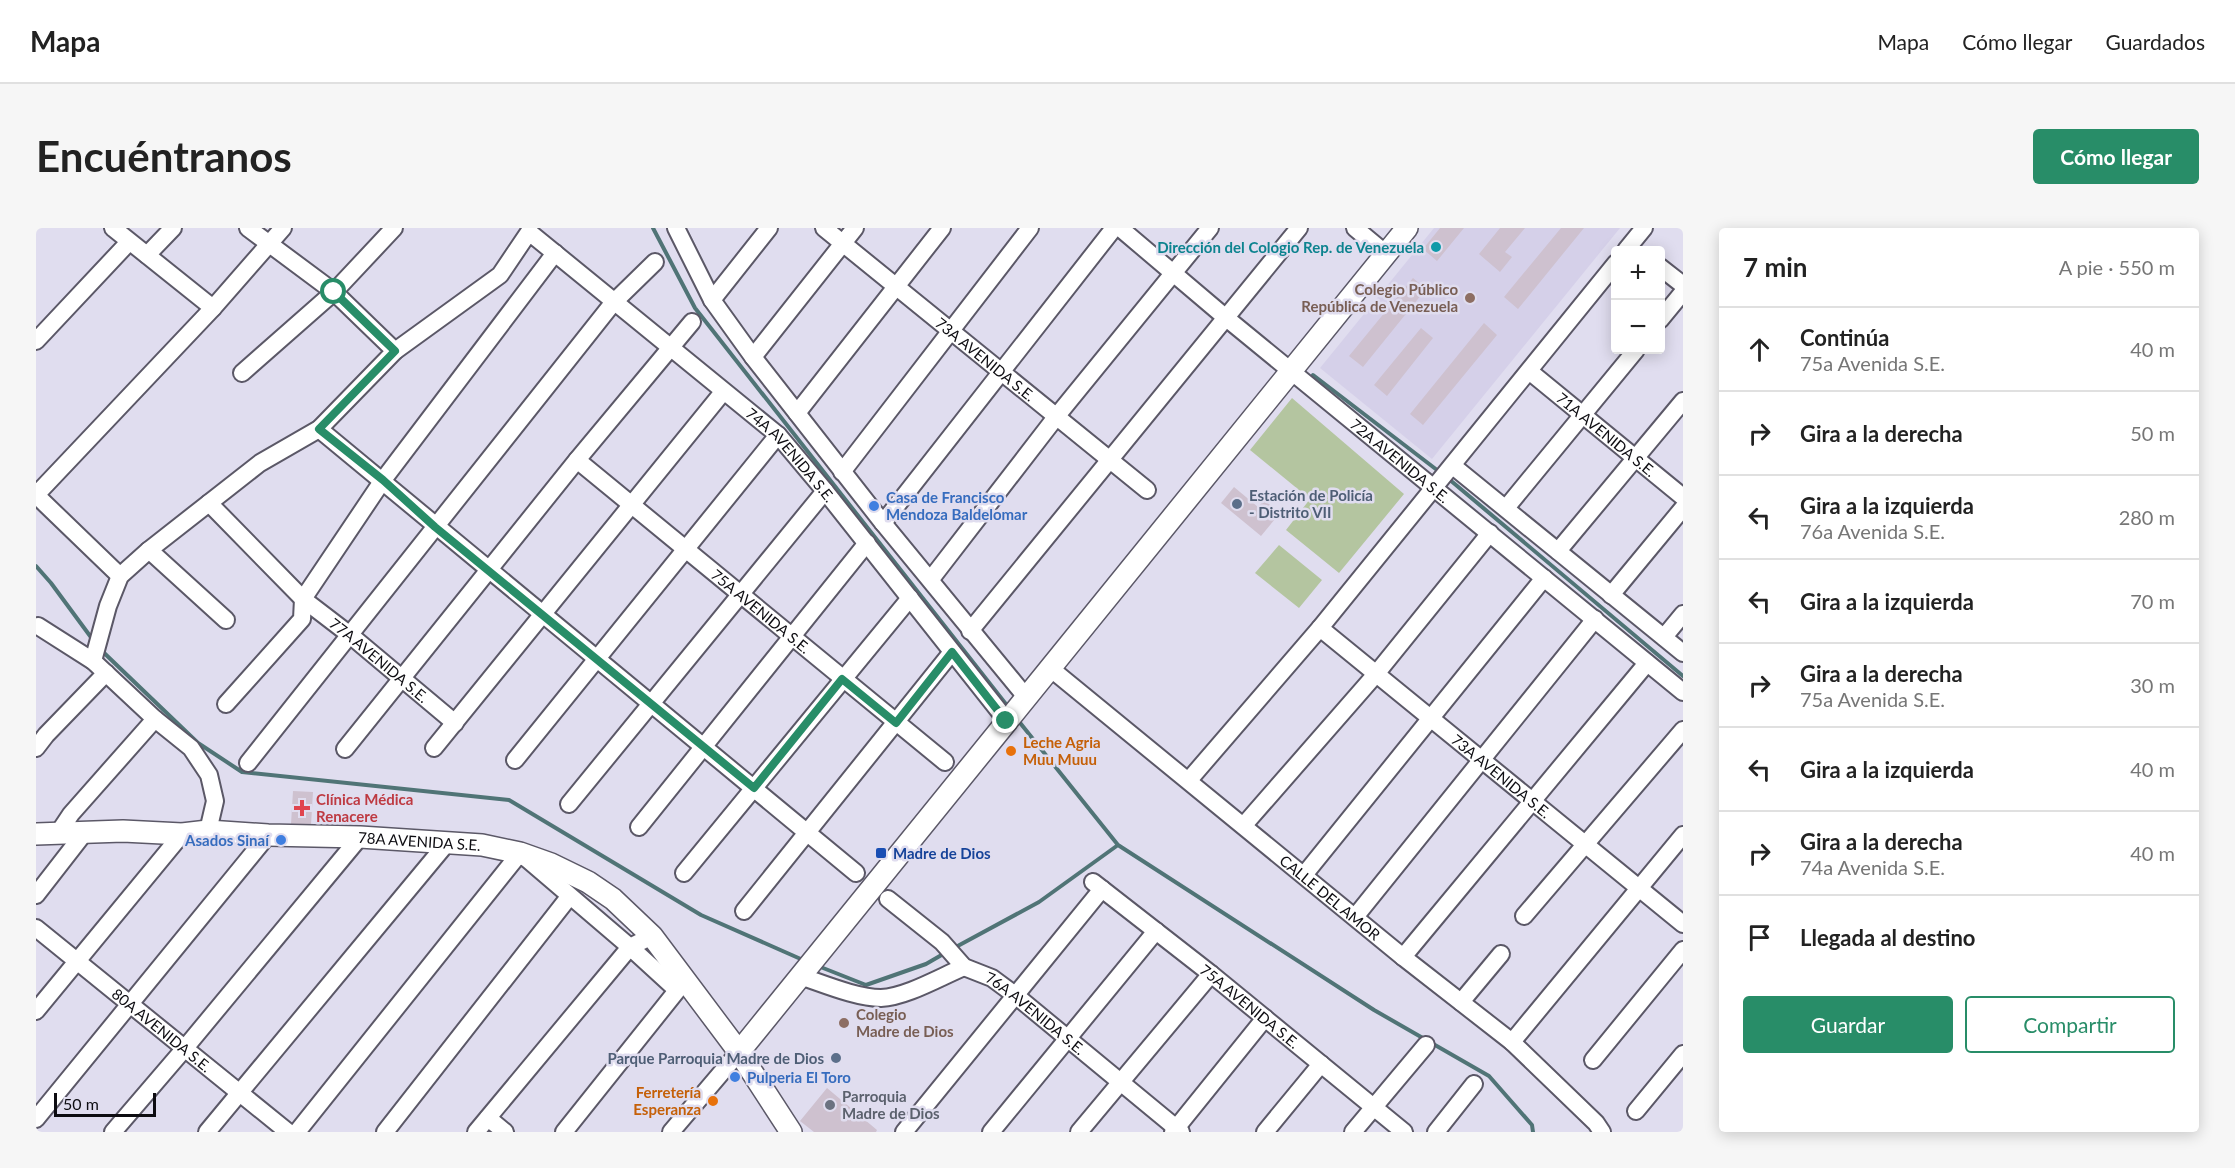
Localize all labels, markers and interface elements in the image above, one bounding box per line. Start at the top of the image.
text: Mapa [30,24,100,58]
text: Mapa [1877,29,1929,54]
text: Cómo llegar [1962,29,2073,54]
text: Guardados [2106,29,2205,54]
button: Cómo llegar [2033,129,2199,184]
text: Encuéntranos [36,131,292,181]
place label: Dirección del Cologio Rep. de Venezuela [1157,238,1424,256]
marker: Dirección del Cologio Rep. de Venezuela [1429,240,1443,254]
map controls [1611,246,1665,354]
button: + [1611,246,1665,300]
text: 7 min [1743,251,1807,283]
text: A pie · 550 m [2059,255,2175,279]
route start [320,278,346,304]
place label: Colegio Público República de Venezuela [1301,280,1458,315]
marker: Colegio Público República de Venezuela [1463,291,1477,305]
button: − [1611,300,1665,354]
street label: 73A AVENIDA S.E. [932,313,1039,405]
text: Continúa [1800,324,1889,351]
icon: ahead [1743,333,1776,366]
text: 40 m [2130,337,2175,361]
text: 75a Avenida S.E. [1800,351,1945,375]
street label: 71A AVENIDA S.E. [1553,388,1660,480]
street label: 74A AVENIDA S.E. [743,404,839,505]
street label: 72A AVENIDA S.E. [1347,415,1453,506]
icon: right [1743,417,1776,450]
text: Gira a la derecha [1800,420,1963,447]
text: 50 m [2130,421,2175,445]
place label: Estación de Policía - Distrito VII [1249,486,1373,521]
place label: Casa de Francisco Mendoza Baldelomar [886,488,1028,523]
text: Gira a la izquierda [1800,492,1974,519]
marker: Estación de Policía - Distrito VII [1230,497,1244,511]
marker: Casa de Francisco Mendoza Baldelomar [867,499,881,513]
icon: left [1743,501,1776,534]
text: 280 m [2119,505,2175,529]
text: 76a Avenida S.E. [1800,519,1945,543]
street label: 75A AVENIDA S.E. [708,565,814,657]
icon: left [1743,585,1776,618]
text: Gira a la izquierda [1800,588,1974,615]
text: 70 m [2130,589,2175,613]
street label: 77A AVENIDA S.E. [326,614,432,706]
text: Gira a la derecha [1800,660,1963,687]
icon: right [1743,669,1776,702]
text: 30 m [2130,673,2175,697]
text: 75a Avenida S.E. [1800,687,1945,711]
route end [992,707,1018,733]
street label: 73A AVENIDA S.E. [1448,730,1555,822]
place label: Leche Agria Muu Muuu [1023,733,1101,768]
marker: Leche Agria Muu Muuu [1004,744,1018,758]
icon: left [1743,753,1776,786]
text: Gira a la izquierda [1800,756,1974,783]
text: 40 m [2130,757,2175,781]
place label: Clínica Médica Renacere [316,790,413,825]
marker: Clínica Médica Renacere [293,799,311,817]
street label: 78A AVENIDA S.E. [358,828,481,854]
text: Gira a la derecha [1800,828,1963,855]
place label: Asados Sinaí [184,831,270,849]
marker: Asados Sinaí [274,833,288,847]
icon: right [1743,837,1776,870]
text: 40 m [2130,841,2175,865]
place label: Madre de Dios [893,844,991,862]
marker: Madre de Dios [874,846,888,860]
street label: CALLE DEL AMOR [1276,851,1384,944]
text: 74a Avenida S.E. [1800,855,1945,879]
icon: arrive [1743,921,1776,954]
text: Llegada al destino [1800,924,1976,951]
street label: 75A AVENIDA S.E. [1197,960,1303,1052]
street label: 76A AVENIDA S.E. [983,968,1089,1058]
street label: 80A AVENIDA S.E. [109,984,215,1076]
button: Guardar [1743,996,1953,1053]
button: Compartir [1965,996,2175,1053]
place label: Colegio Madre de Dios [856,1005,954,1040]
marker: Colegio Madre de Dios [837,1016,851,1030]
place label: Parque Parroquia Madre de Dios [607,1049,824,1067]
marker: Parque Parroquia Madre de Dios [829,1051,843,1065]
place label: Pulperia El Toro [747,1068,851,1086]
marker: Pulperia El Toro [728,1070,742,1084]
place label: Ferretería Esperanza [633,1083,701,1118]
place label: Parroquia Madre de Dios [842,1087,940,1122]
scale bar [54,1090,156,1118]
text: 50 m [63,1094,99,1113]
marker: Ferretería Esperanza [706,1094,720,1108]
marker: Parroquia Madre de Dios [823,1098,837,1112]

